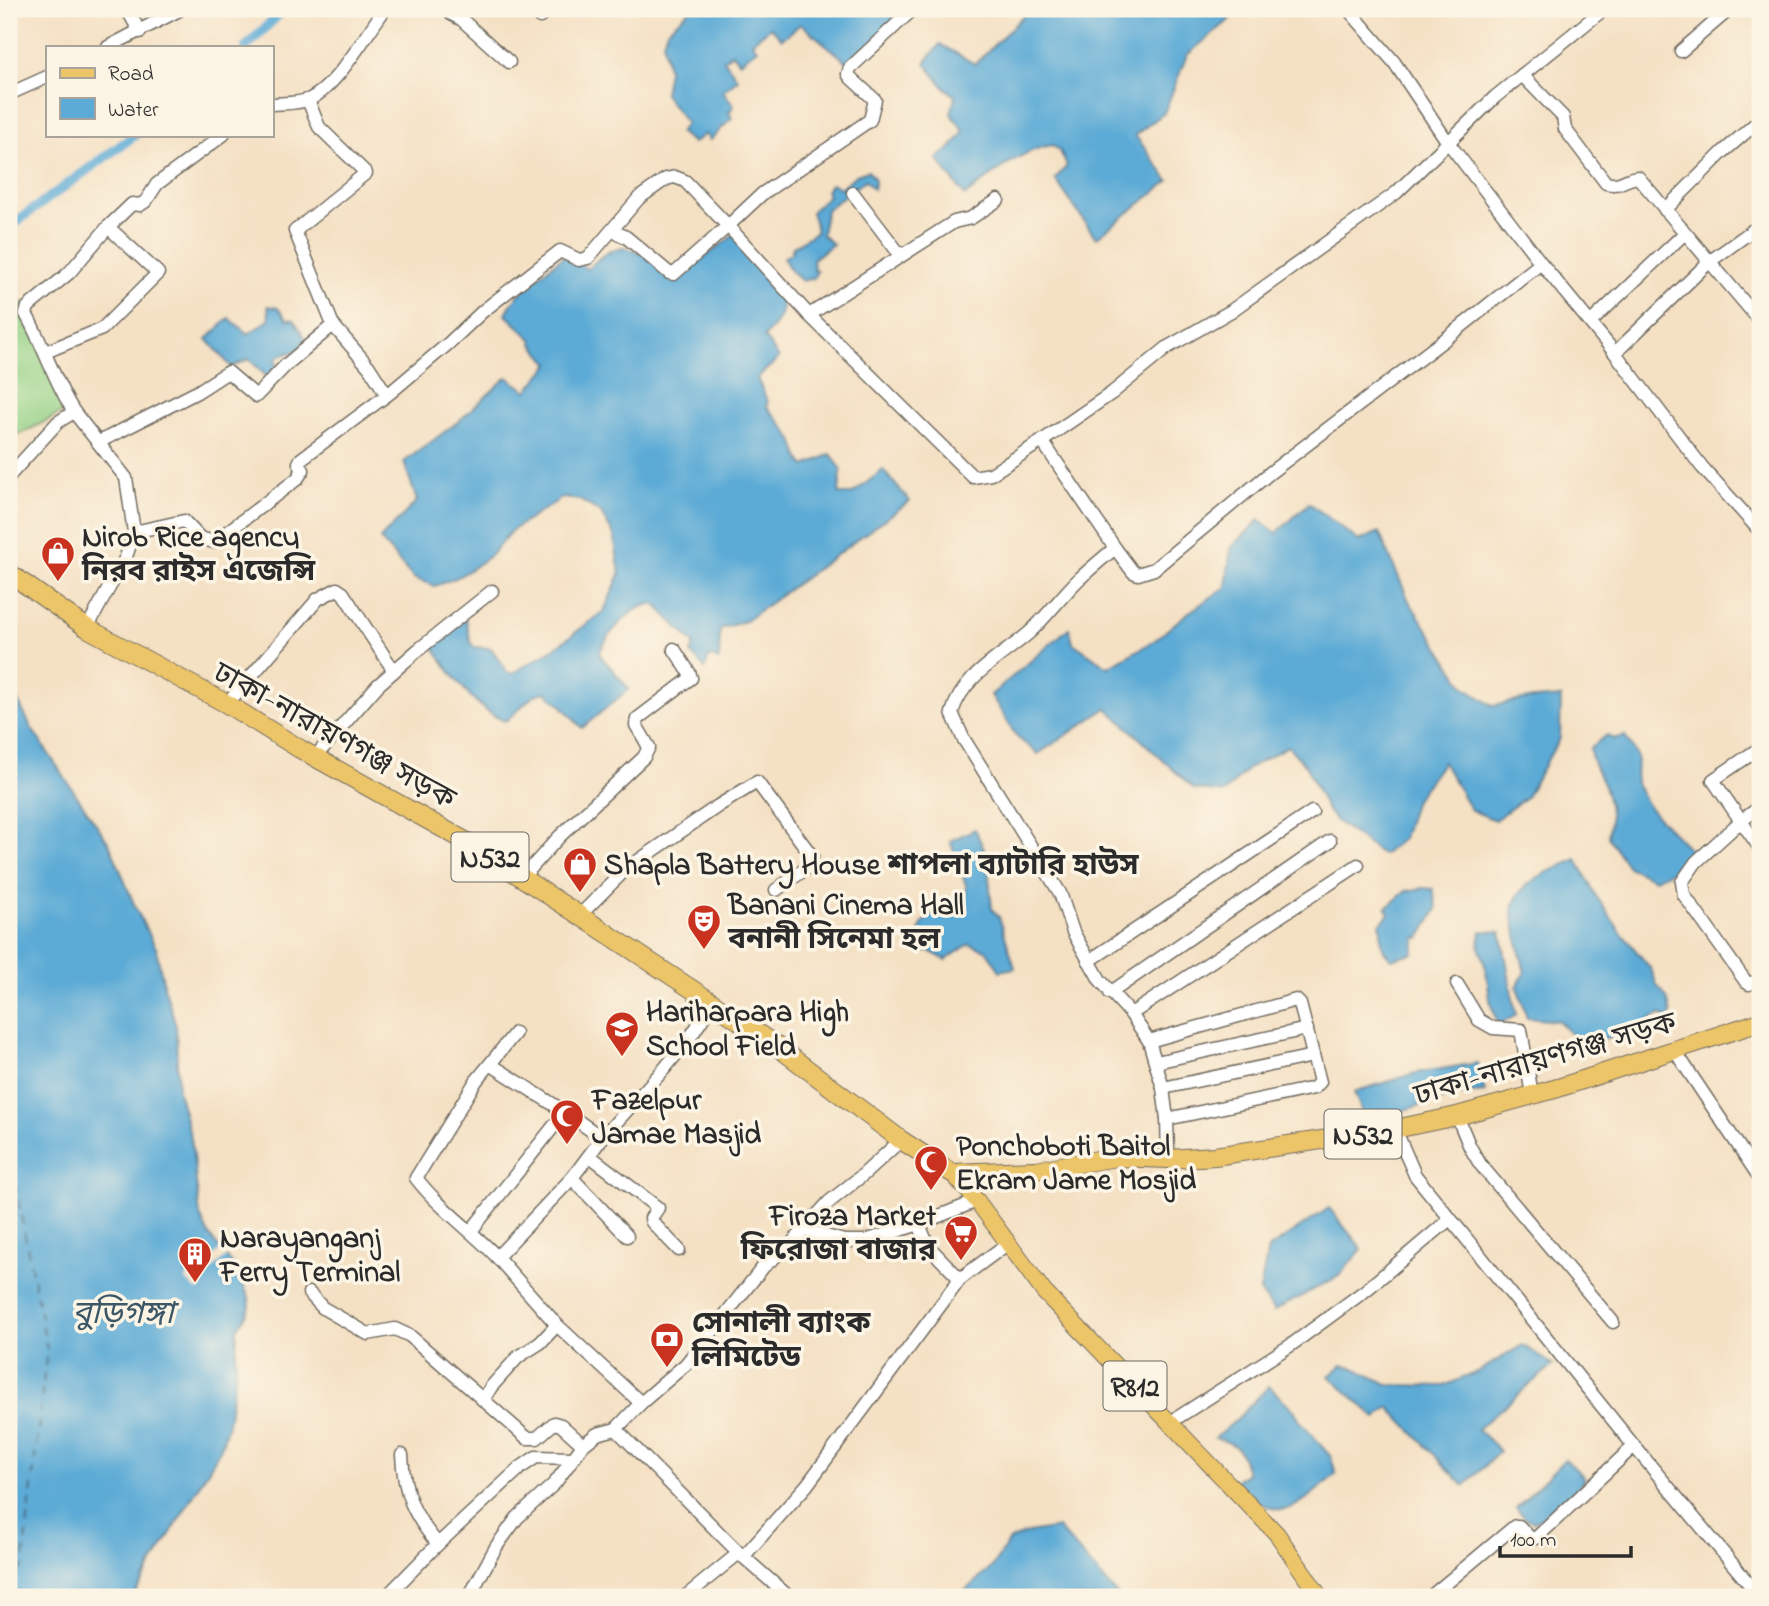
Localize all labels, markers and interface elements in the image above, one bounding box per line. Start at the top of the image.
legend [46,46,273,136]
text: Road [108,60,154,90]
text: Water [108,96,159,126]
place label: Nirob Rice agency নিরব রাইস এজেন্সি [81,517,315,595]
shop icon: Nirob Rice agency নিরব রাইস এজেন্সি [39,534,77,583]
street label: ঢাকা-নারায়ণগঞ্জ সড়ক [203,652,463,823]
road number: N532 [452,832,528,882]
shop icon: Shapla Battery House শাপলা ব্যাটারি হাউস [561,845,599,894]
place label: Shapla Battery House শাপলা ব্যাটারি হাউস [604,845,1139,889]
place label: Banani Cinema Hall বনানী সিনেমা হল [726,885,964,963]
theatre icon: Banani Cinema Hall বনানী সিনেমা হল [685,902,723,951]
place label: Hariharpara High School Field [646,992,849,1070]
street label: ঢাকা-নারায়ণগঞ্জ সড়ক [1408,1002,1683,1120]
school or university icon: Hariharpara High School Field [603,1009,641,1058]
place label: Fazelpur Jamae Masjid [590,1080,761,1158]
mosque icon: Fazelpur Jamae Masjid [548,1097,586,1146]
road number: N532 [1324,1110,1402,1158]
place label: Ponchoboti Baitol Ekram Jame Mosjid [956,1126,1196,1204]
mosque icon: Ponchoboti Baitol Ekram Jame Mosjid [912,1143,950,1192]
place label: Firoza Market ফিরোজা বাজার [740,1196,937,1274]
supermarket icon: Firoza Market ফিরোজা বাজার [942,1213,980,1262]
place label: Narayanganj Ferry Terminal [218,1218,400,1296]
building icon: Narayanganj Ferry Terminal [176,1235,214,1284]
water label: বুড়িগঙ্গা [72,1292,179,1339]
place label: সোনালী ব্যাংক লিমিটেড [691,1303,871,1381]
bank icon: সোনালী ব্যাংক লিমিটেড [648,1320,686,1369]
road number: R812 [1104,1362,1166,1410]
scale bar [1500,1515,1631,1559]
text: 100 m [1510,1526,1556,1556]

